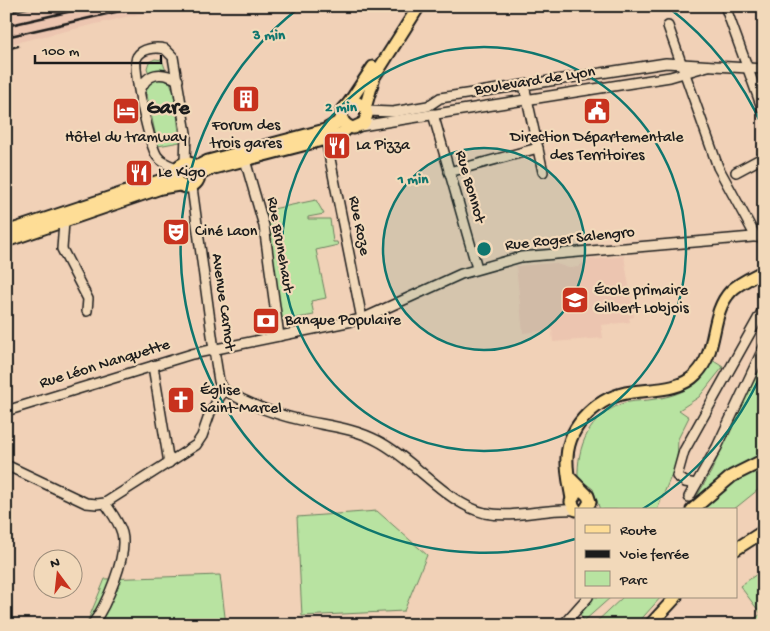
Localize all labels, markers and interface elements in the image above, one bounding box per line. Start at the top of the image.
text: 3 min [252,27,286,45]
scale bar [35,32,161,64]
text: 100 m [41,43,80,61]
street label: Boulevard de Lyon [472,63,597,101]
building icon: Forum des trois gares [231,84,261,114]
hotel icon: Hôtel du tramway [111,96,141,126]
public building icon: Direction Départementale des Territoires [582,96,612,126]
district label: Gare [146,97,191,122]
text: 2 min [325,99,358,117]
place label: Forum des trois gares [209,117,283,154]
place label: Hôtel du tramway [65,129,187,148]
place label: Direction Départementale des Territoires [509,129,684,166]
restaurant icon: La Pizza [322,131,352,161]
place label: La Pizza [356,137,411,156]
street label: Rue Bonnot [450,149,489,227]
restaurant icon: Le Kigo [124,158,154,188]
place label: Le Kigo [158,164,206,183]
text: 1 min [397,171,429,189]
street label: Rue Roze [343,195,373,258]
street label: Rue Brunehaut [261,196,297,296]
theatre icon: Ciné Laon [161,217,191,247]
place label: Ciné Laon [195,223,258,242]
street label: Rue Roger Salengro [504,224,636,256]
centre of rings [475,240,493,258]
street label: Avenue Carnot [206,252,238,353]
place label: École primaire Gilbert Lobjois [594,282,690,319]
school or university icon: École primaire Gilbert Lobjois [560,285,590,315]
bank icon: Banque Populaire [251,306,281,336]
place label: Banque Populaire [284,312,402,331]
street label: Rue Léon Nanquette [38,336,173,394]
place label: Église Saint-Marcel [200,382,282,419]
church icon: Église Saint-Marcel [166,385,196,415]
legend [575,508,738,598]
text: Route [620,522,657,540]
text: Voie ferrée [619,546,689,564]
north arrow [32,548,82,598]
text: N [49,554,62,573]
text: Parc [619,572,648,590]

